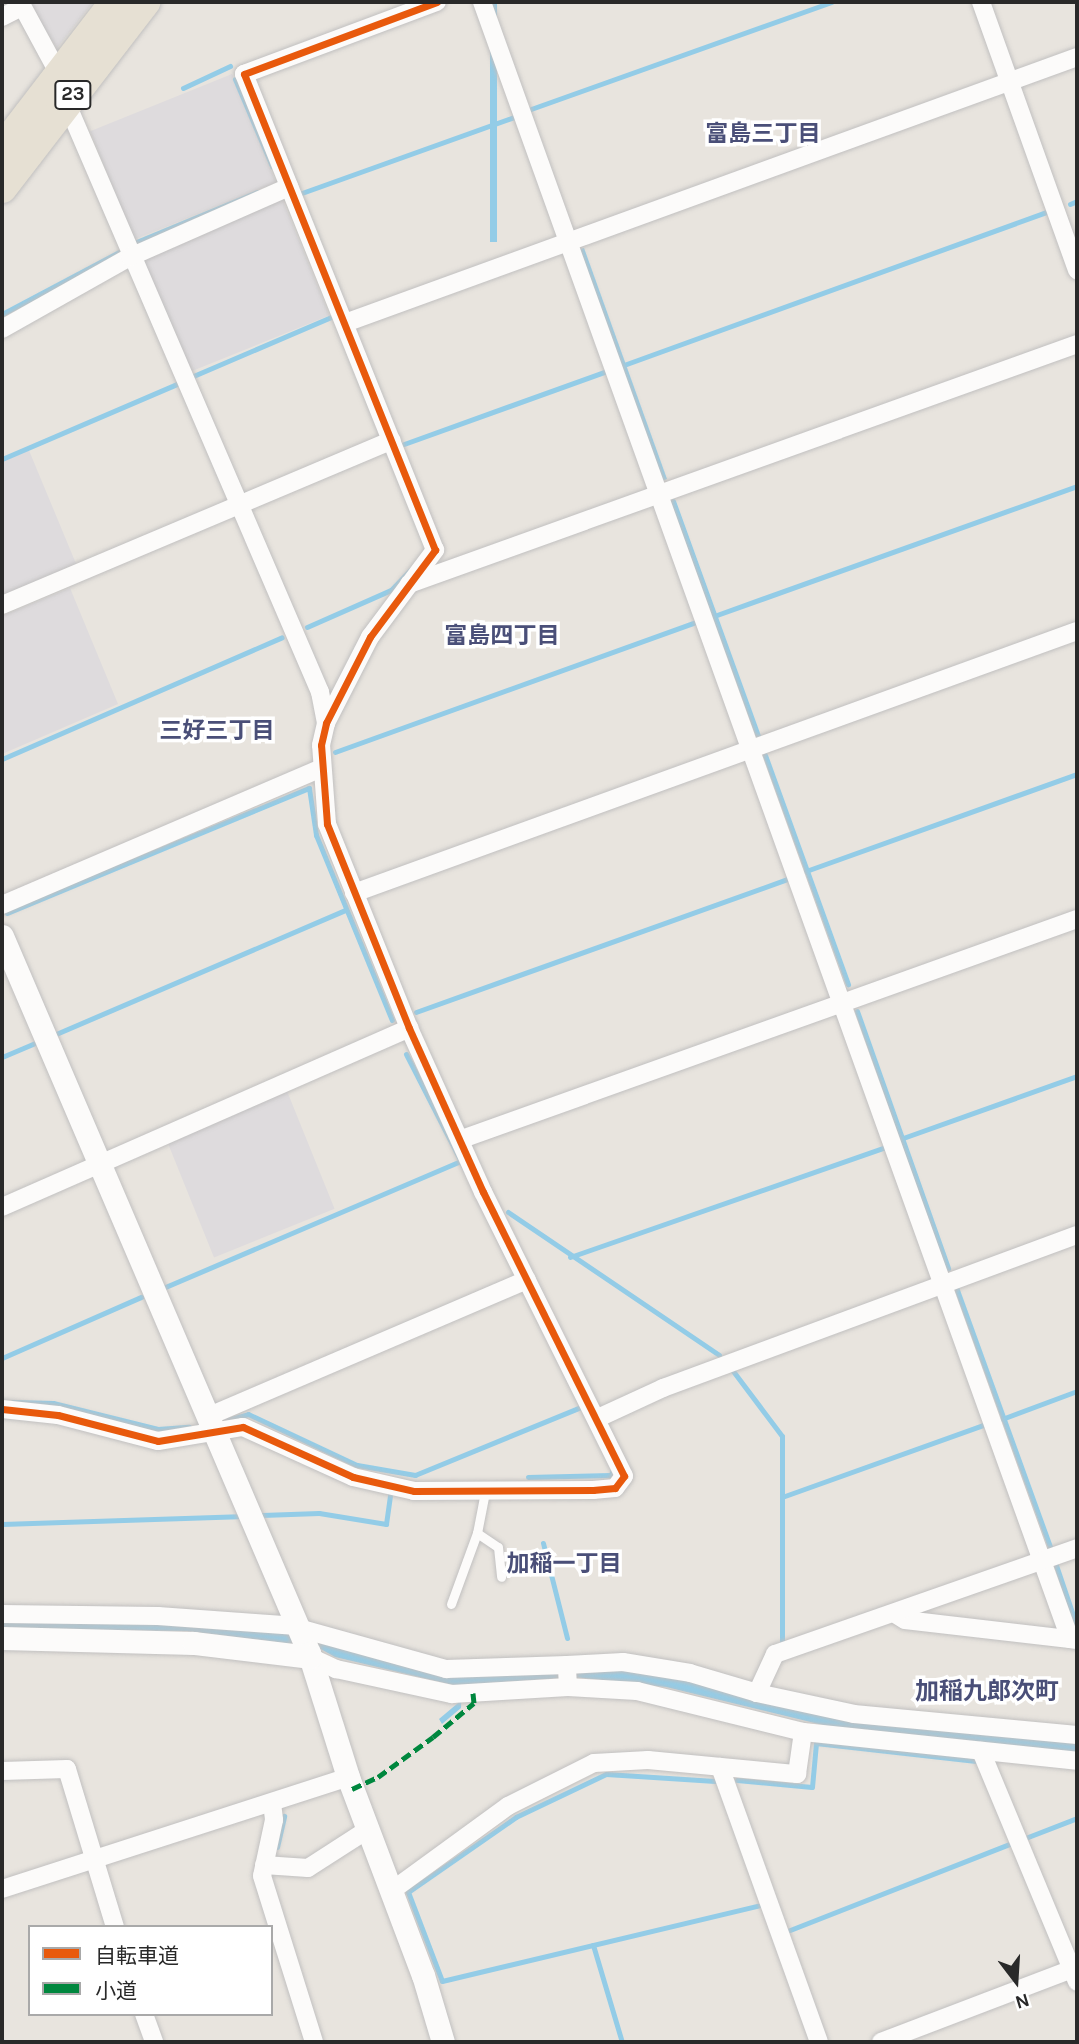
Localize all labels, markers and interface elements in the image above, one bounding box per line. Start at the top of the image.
road number: 23 [54,80,92,110]
district label: 富島三丁目 [706,120,820,148]
district label: 富島四丁目 [445,622,559,650]
district label: 三好三丁目 [160,717,274,745]
district label: 加稲一丁目 [507,1550,621,1578]
district label: 加稲九郎次町 [915,1678,1059,1706]
legend [28,1925,273,2016]
text: 自転車道 [95,1944,179,1968]
north arrow [981,1946,1051,2016]
text: 小道 [95,1979,137,2003]
text: N [1012,1989,1032,2014]

